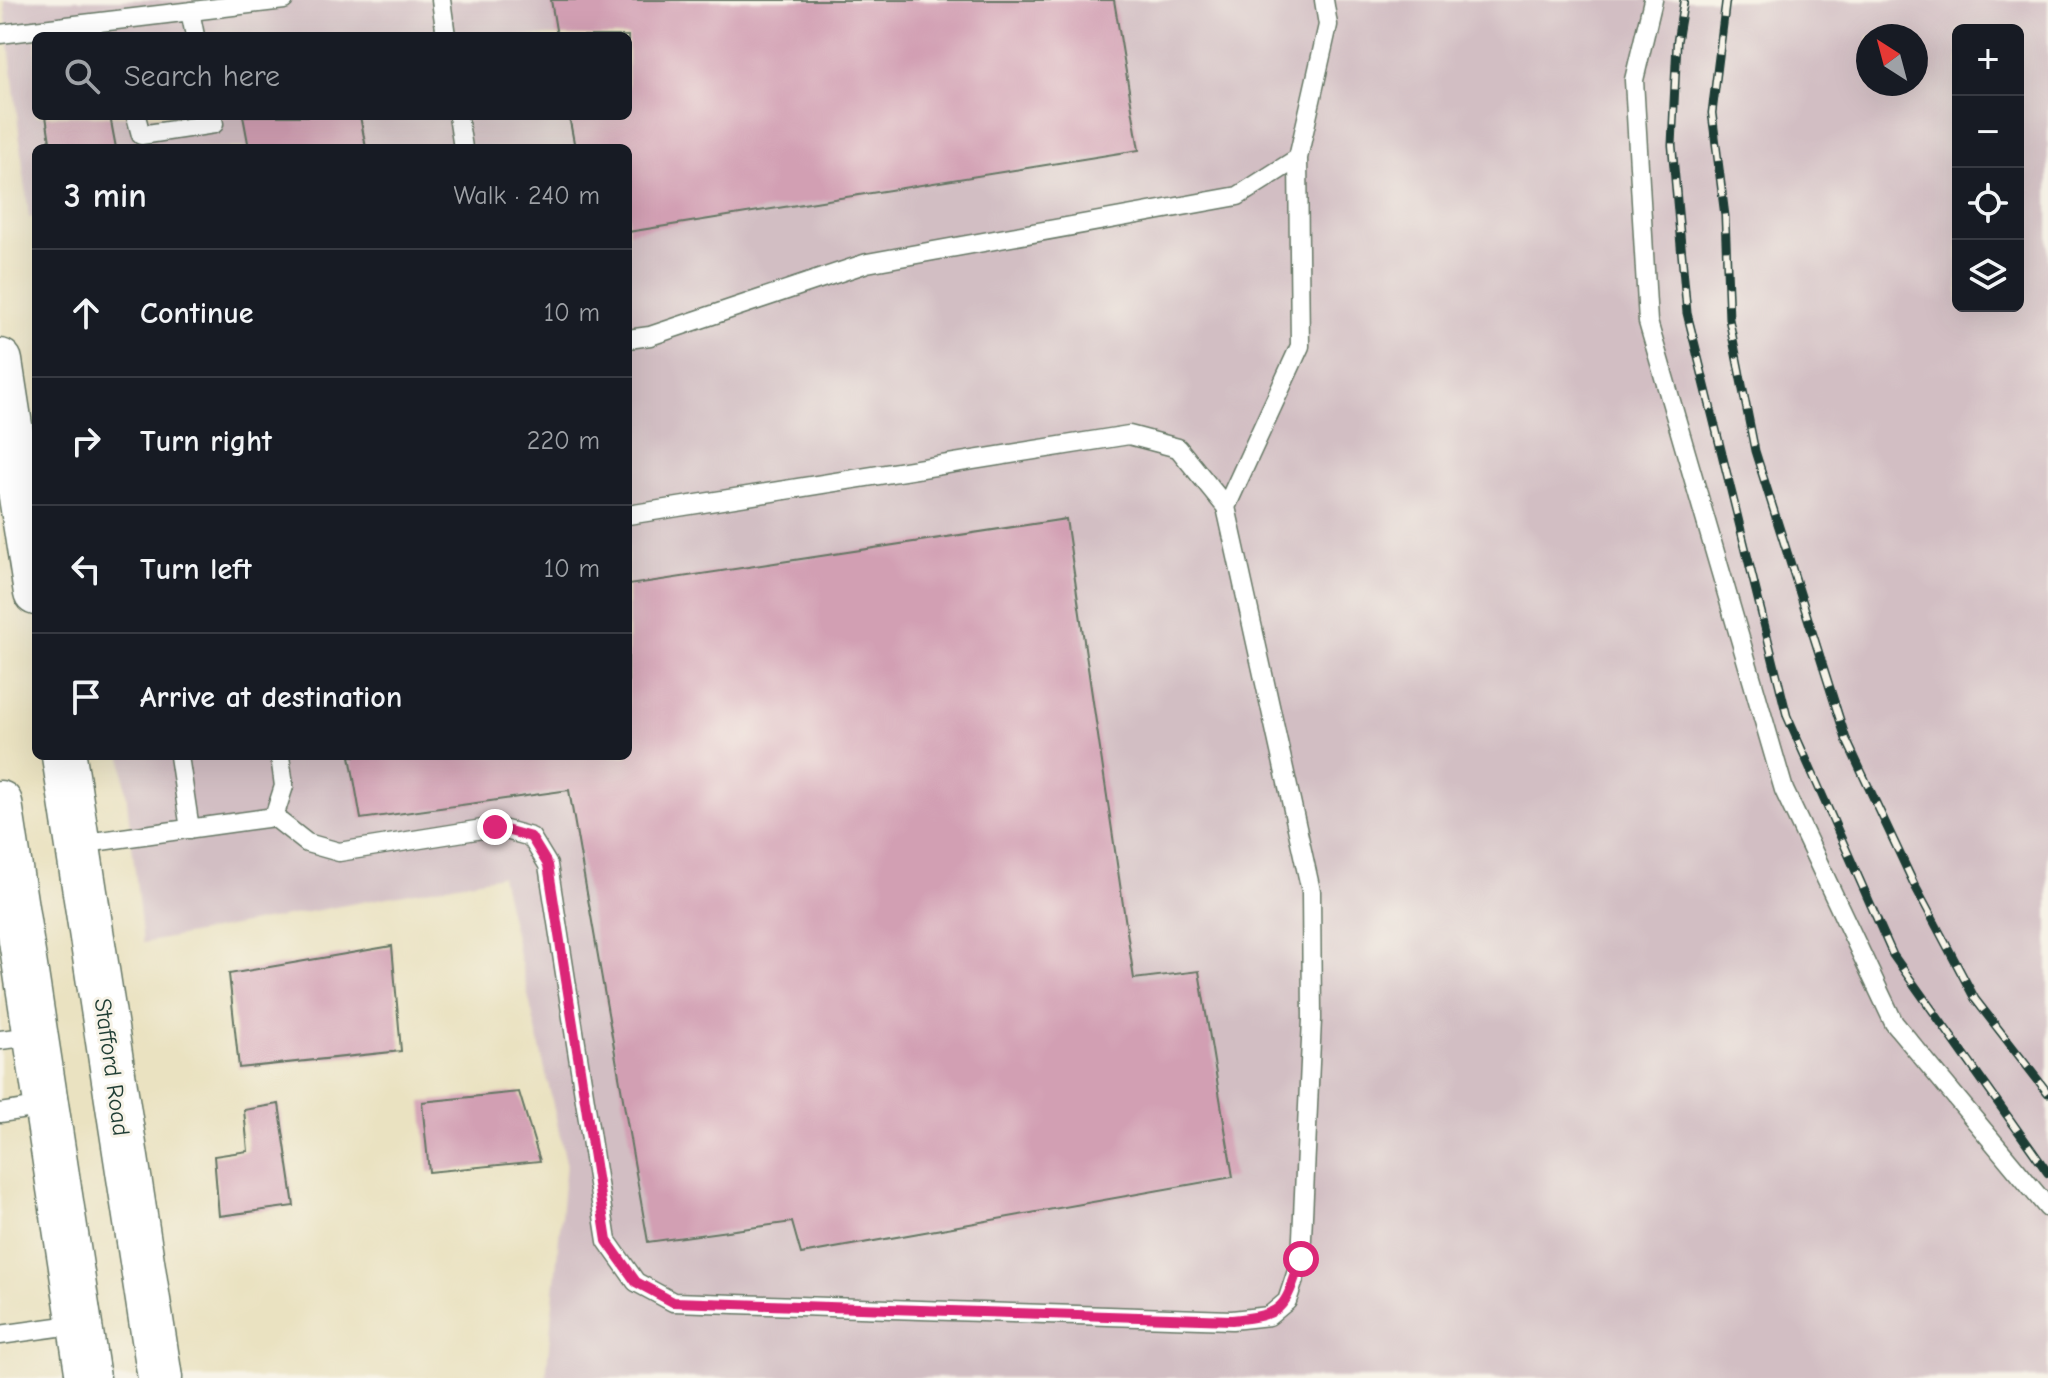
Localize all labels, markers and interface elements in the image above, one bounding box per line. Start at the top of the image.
north arrow [1856,24,1928,96]
map controls [1952,24,2024,312]
button: + [1952,24,2024,96]
search box [32,32,632,120]
icon: search [60,54,104,98]
text: Search here [124,59,280,94]
button: − [1952,96,2024,168]
button: locate [1952,168,2024,240]
text: 3 min [64,176,147,216]
text: Walk · 240 m [454,181,600,211]
button: layers [1952,240,2024,312]
icon: ahead [64,291,108,335]
text: Continue [140,296,254,331]
text: 10 m [544,298,600,328]
icon: right [64,419,108,463]
text: Turn right [140,424,272,459]
text: 220 m [527,426,600,456]
icon: left [64,547,108,591]
text: Turn left [140,552,252,587]
text: 10 m [544,554,600,584]
icon: arrive [64,675,108,719]
text: Arrive at destination [140,680,402,715]
route end [477,809,513,845]
street label: Stafford Road [88,996,136,1138]
route start [1283,1241,1319,1277]

